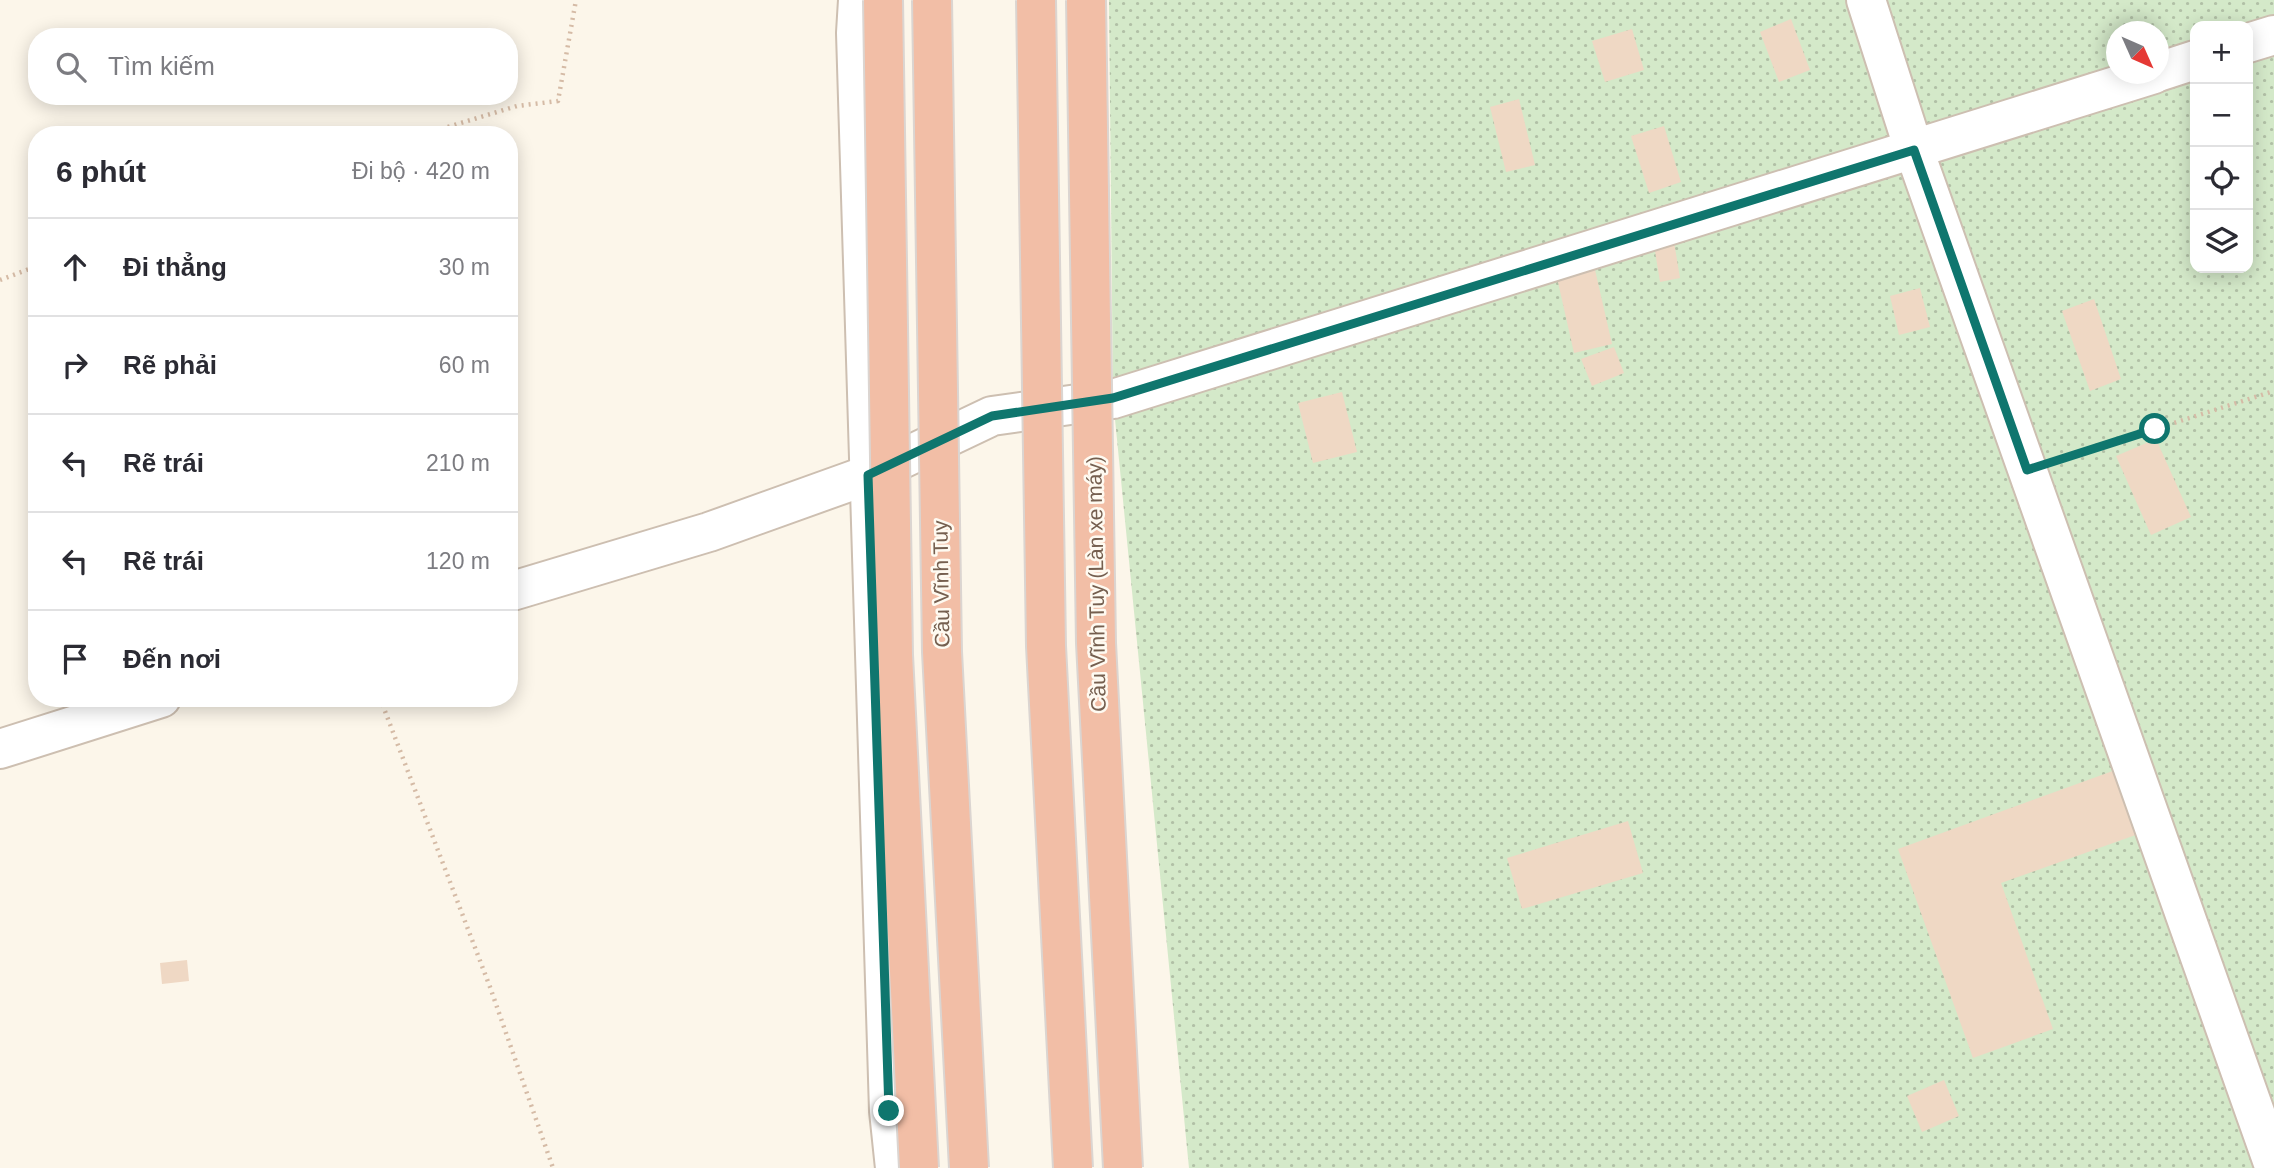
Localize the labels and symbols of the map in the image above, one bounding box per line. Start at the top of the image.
north arrow [2106,21,2169,84]
route start [2139,413,2170,444]
street label: Cầu Vĩnh Tuy (Làn xe máy) [1082,456,1110,712]
street label: Cầu Vĩnh Tuy [928,520,954,648]
route end [873,1095,904,1126]

